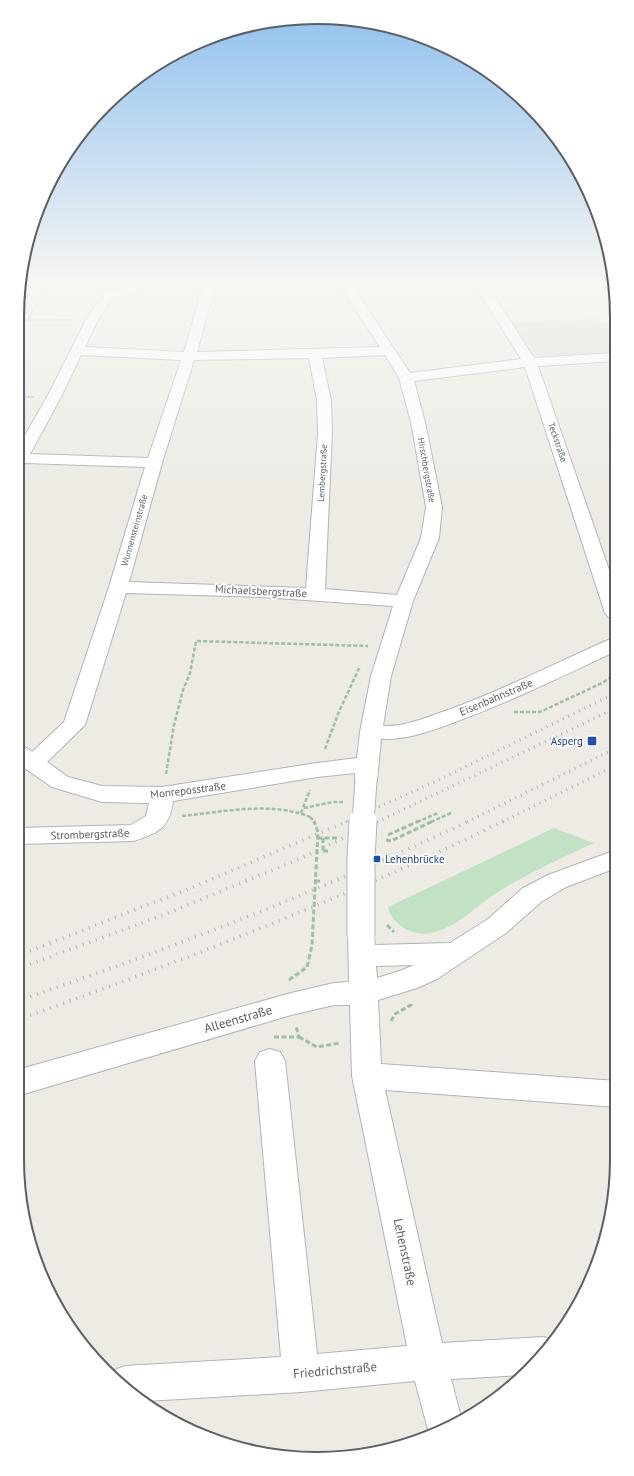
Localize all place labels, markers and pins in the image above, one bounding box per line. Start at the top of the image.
place label: Asperg [551,734,583,748]
marker: Asperg [586,735,598,747]
place label: Lehenbrücke [385,852,445,866]
marker: Lehenbrücke [372,854,382,864]

